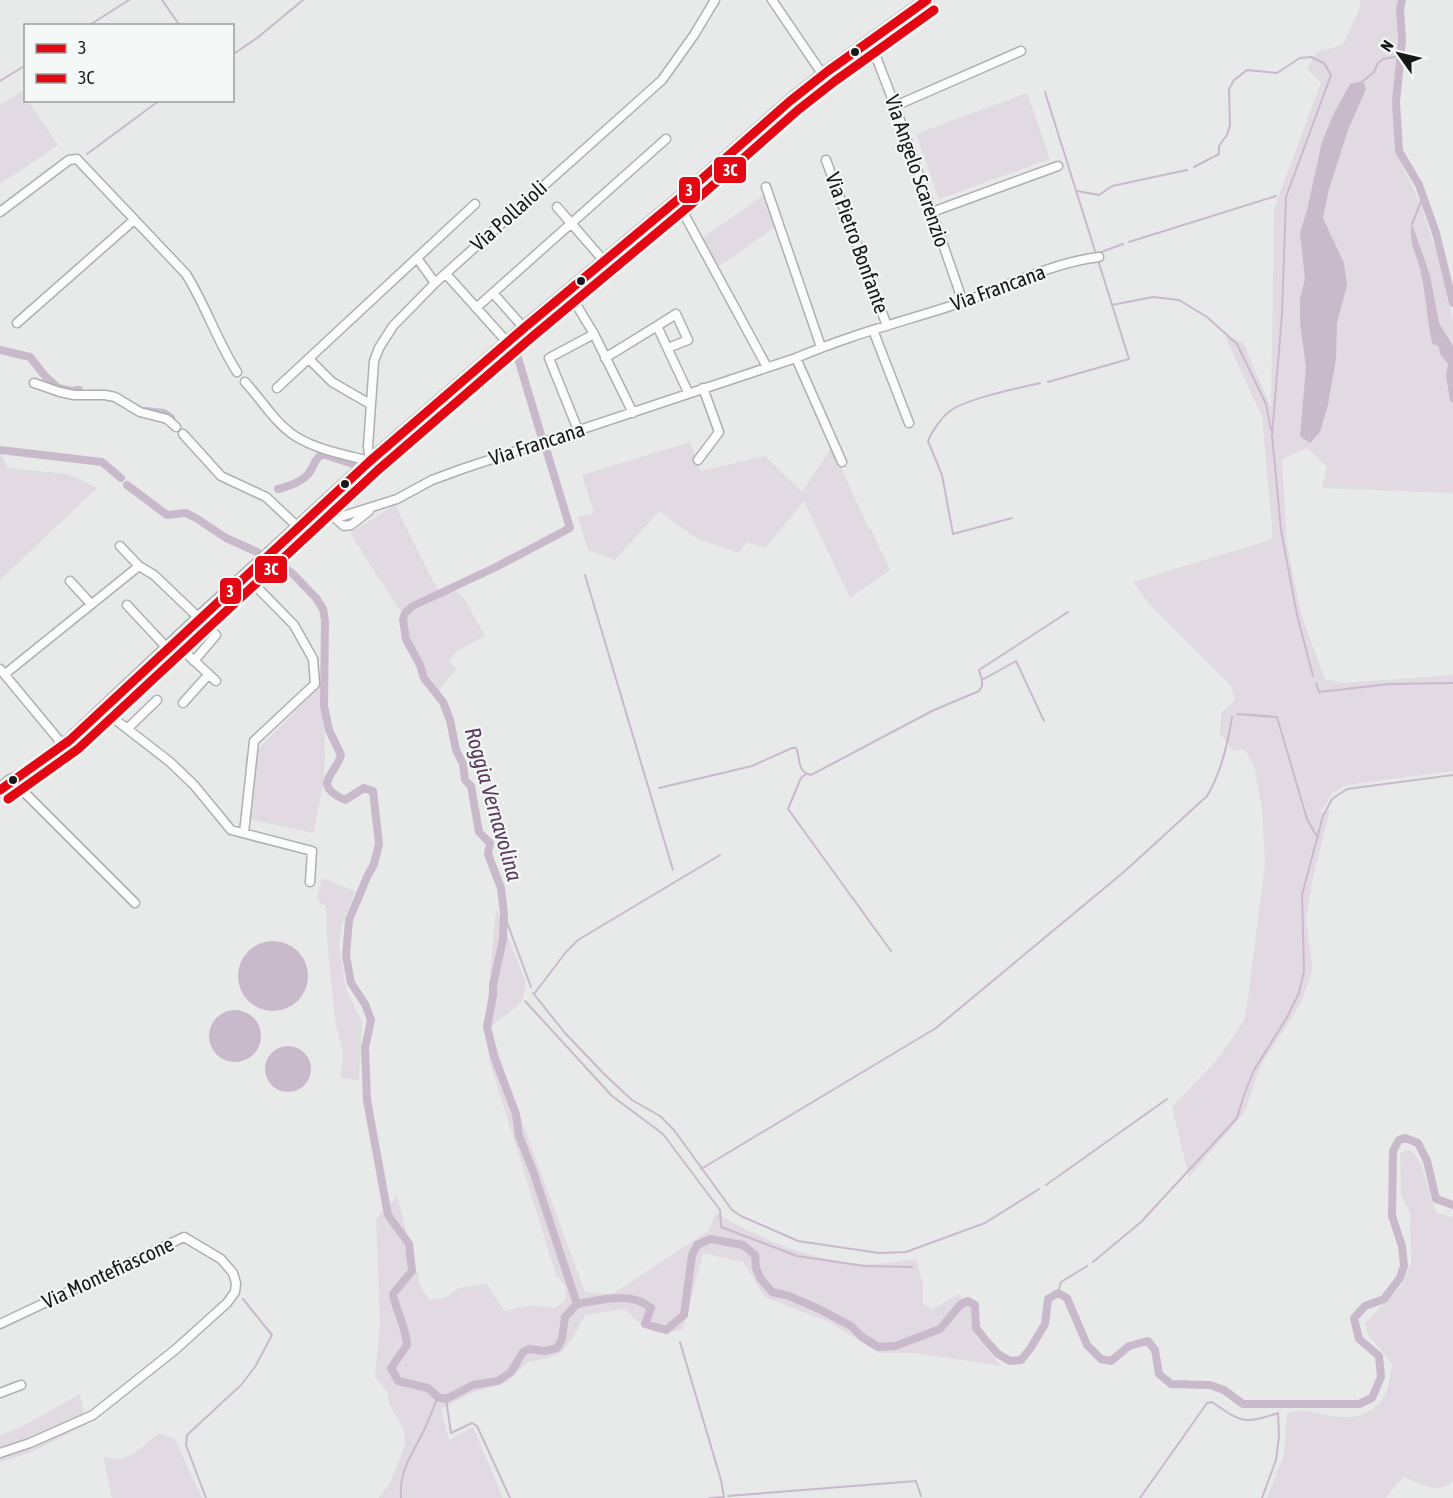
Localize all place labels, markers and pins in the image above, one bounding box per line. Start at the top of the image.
unlabelled marker [849,46,861,58]
unlabelled marker [575,275,587,287]
unlabelled marker [339,478,351,490]
unlabelled marker [7,774,19,786]

